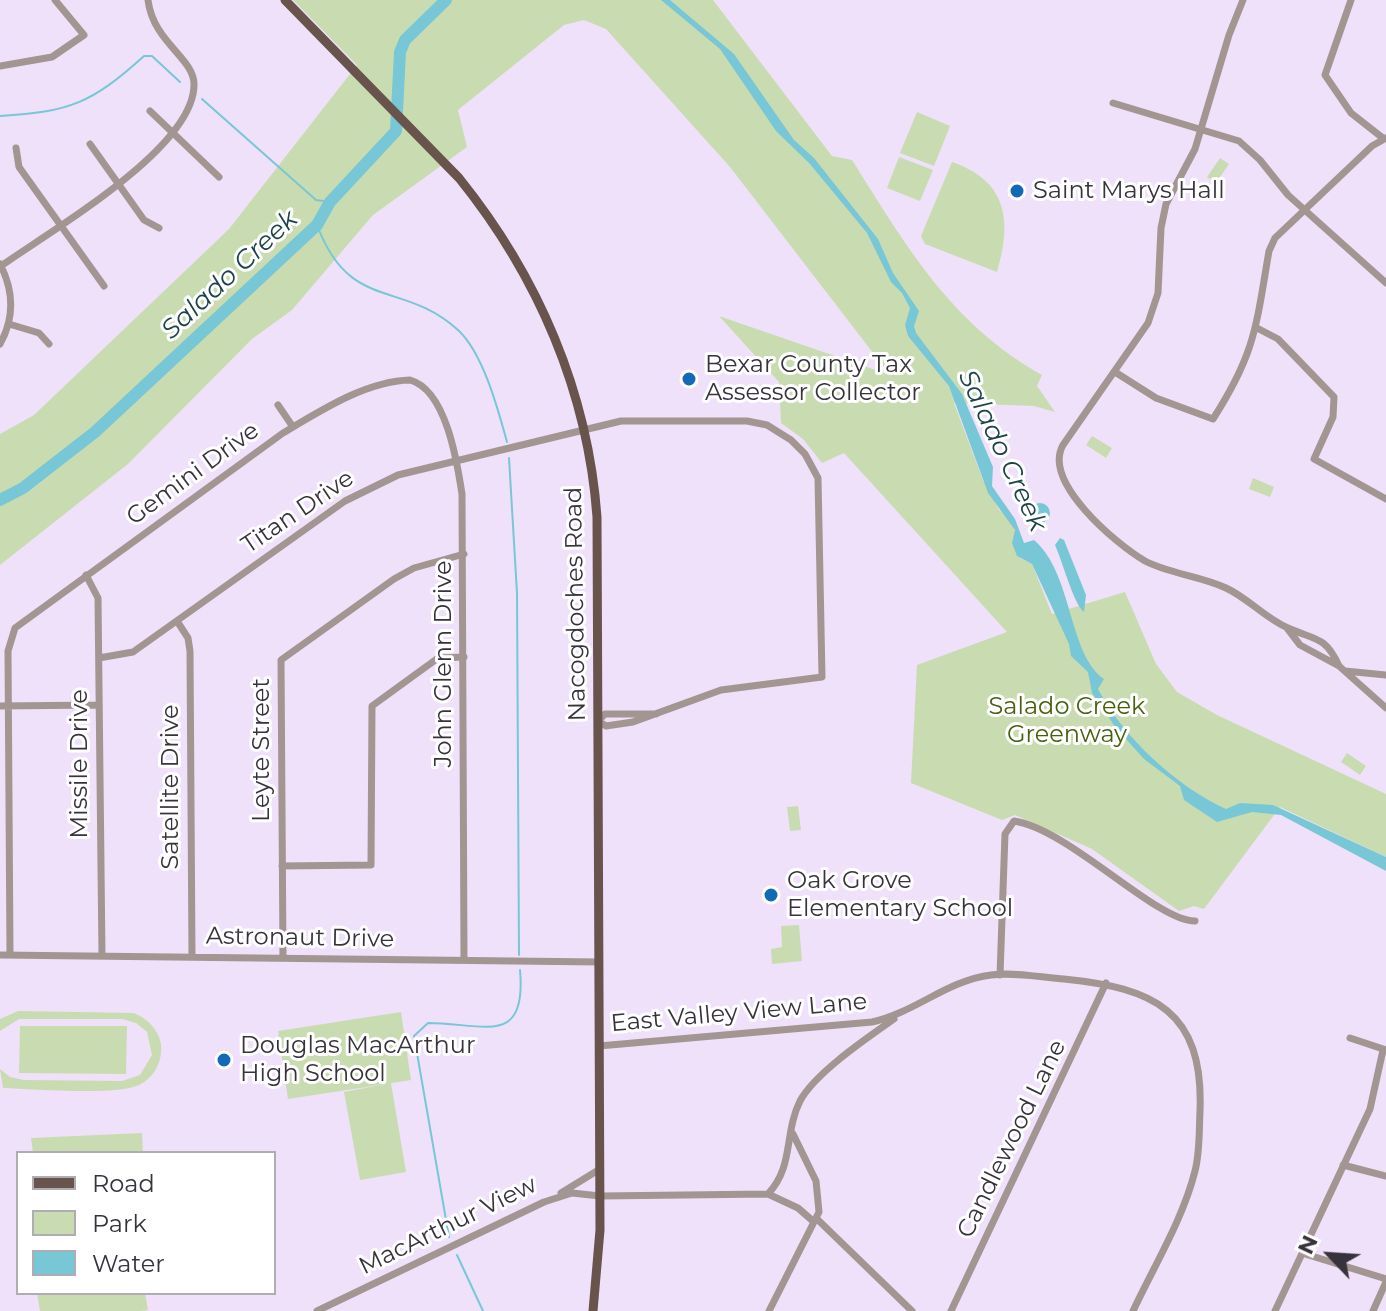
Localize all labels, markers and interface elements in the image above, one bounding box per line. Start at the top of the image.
place label: Saint Marys Hall [1033,177,1225,205]
marker: Saint Marys Hall [1008,182,1026,200]
water label: Salado Creek [156,204,304,346]
place label: Bexar County Tax Assessor Collector [705,351,921,407]
water label: Salado Creek [951,365,1053,537]
marker: Bexar County Tax Assessor Collector [680,370,698,388]
street label: Gemini Drive [121,416,265,532]
street label: Titan Drive [237,464,359,560]
street label: Nacogdoches Road [560,486,592,722]
street label: John Glenn Drive [430,561,458,767]
street label: Leyte Street [248,678,276,822]
street label: Missile Drive [66,689,94,839]
park label: Salado Creek Greenway [989,693,1145,749]
street label: Satellite Drive [157,705,185,869]
place label: Oak Grove Elementary School [787,867,1013,923]
marker: Oak Grove Elementary School [762,886,780,904]
street label: Astronaut Drive [206,922,394,954]
street label: East Valley View Lane [610,987,868,1039]
place label: Douglas MacArthur High School [240,1032,476,1088]
street label: Candlewood Lane [952,1035,1072,1243]
marker: Douglas MacArthur High School [215,1051,233,1069]
legend [16,1151,276,1295]
text: Road [92,1169,155,1198]
street label: MacArthur View [355,1171,541,1281]
text: Park [92,1209,147,1238]
north arrow [1290,1215,1370,1295]
text: N [1292,1231,1324,1258]
text: Water [92,1249,165,1278]

